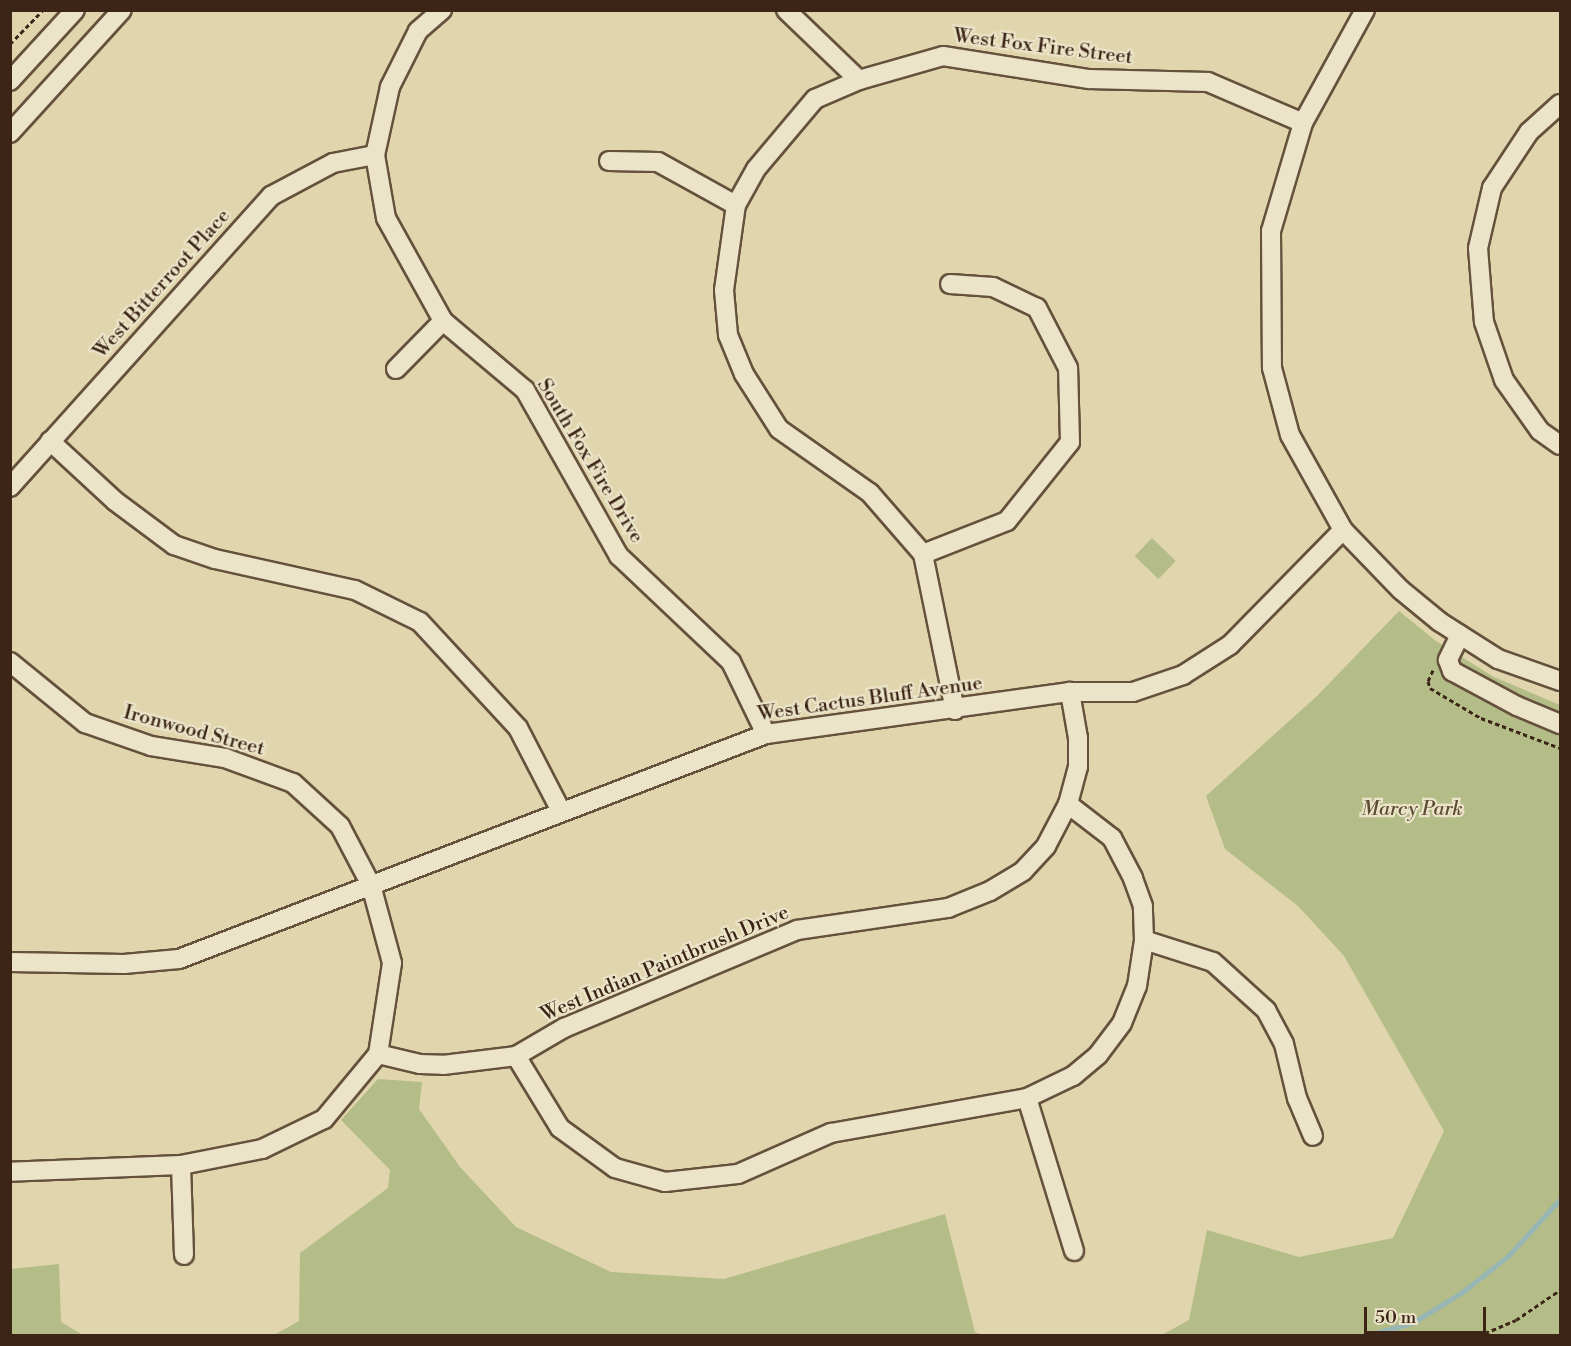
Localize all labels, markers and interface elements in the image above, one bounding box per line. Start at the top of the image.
street label: West Fox Fire Street [952,24,1134,70]
street label: West Bitterroot Place [89,204,235,364]
street label: South Fox Fire Drive [531,374,649,548]
street label: West Cactus Bluff Avenue [756,671,984,727]
street label: Ironwood Street [121,701,267,761]
park label: Marcy Park [1361,797,1463,821]
street label: West Indian Paintbrush Drive [537,901,793,1027]
scale bar [1367,1295,1488,1333]
text: 50 m [1375,1306,1416,1329]

